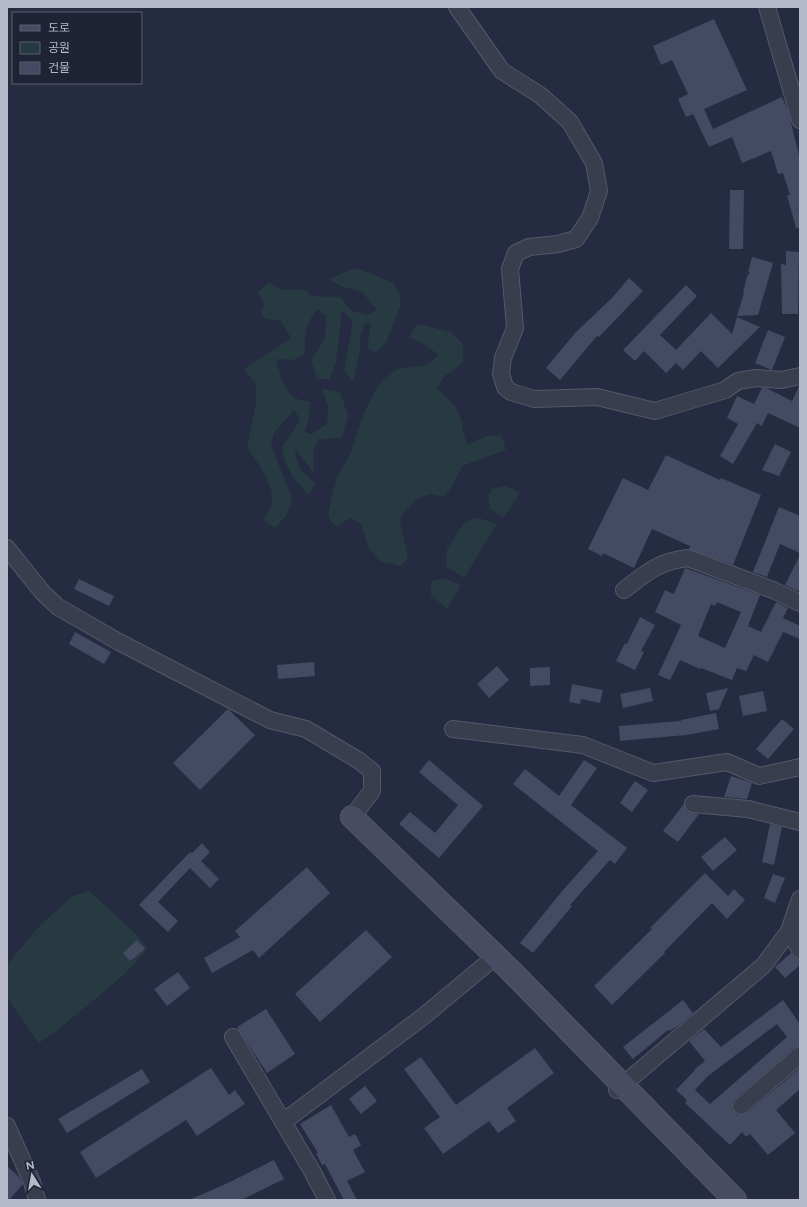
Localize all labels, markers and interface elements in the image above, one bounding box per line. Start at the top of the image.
legend [12,12,142,84]
text: 도로 [48,21,70,35]
text: 공원 [48,41,70,55]
text: 건물 [48,61,70,75]
north arrow [12,1155,52,1195]
text: N [25,1158,36,1173]

